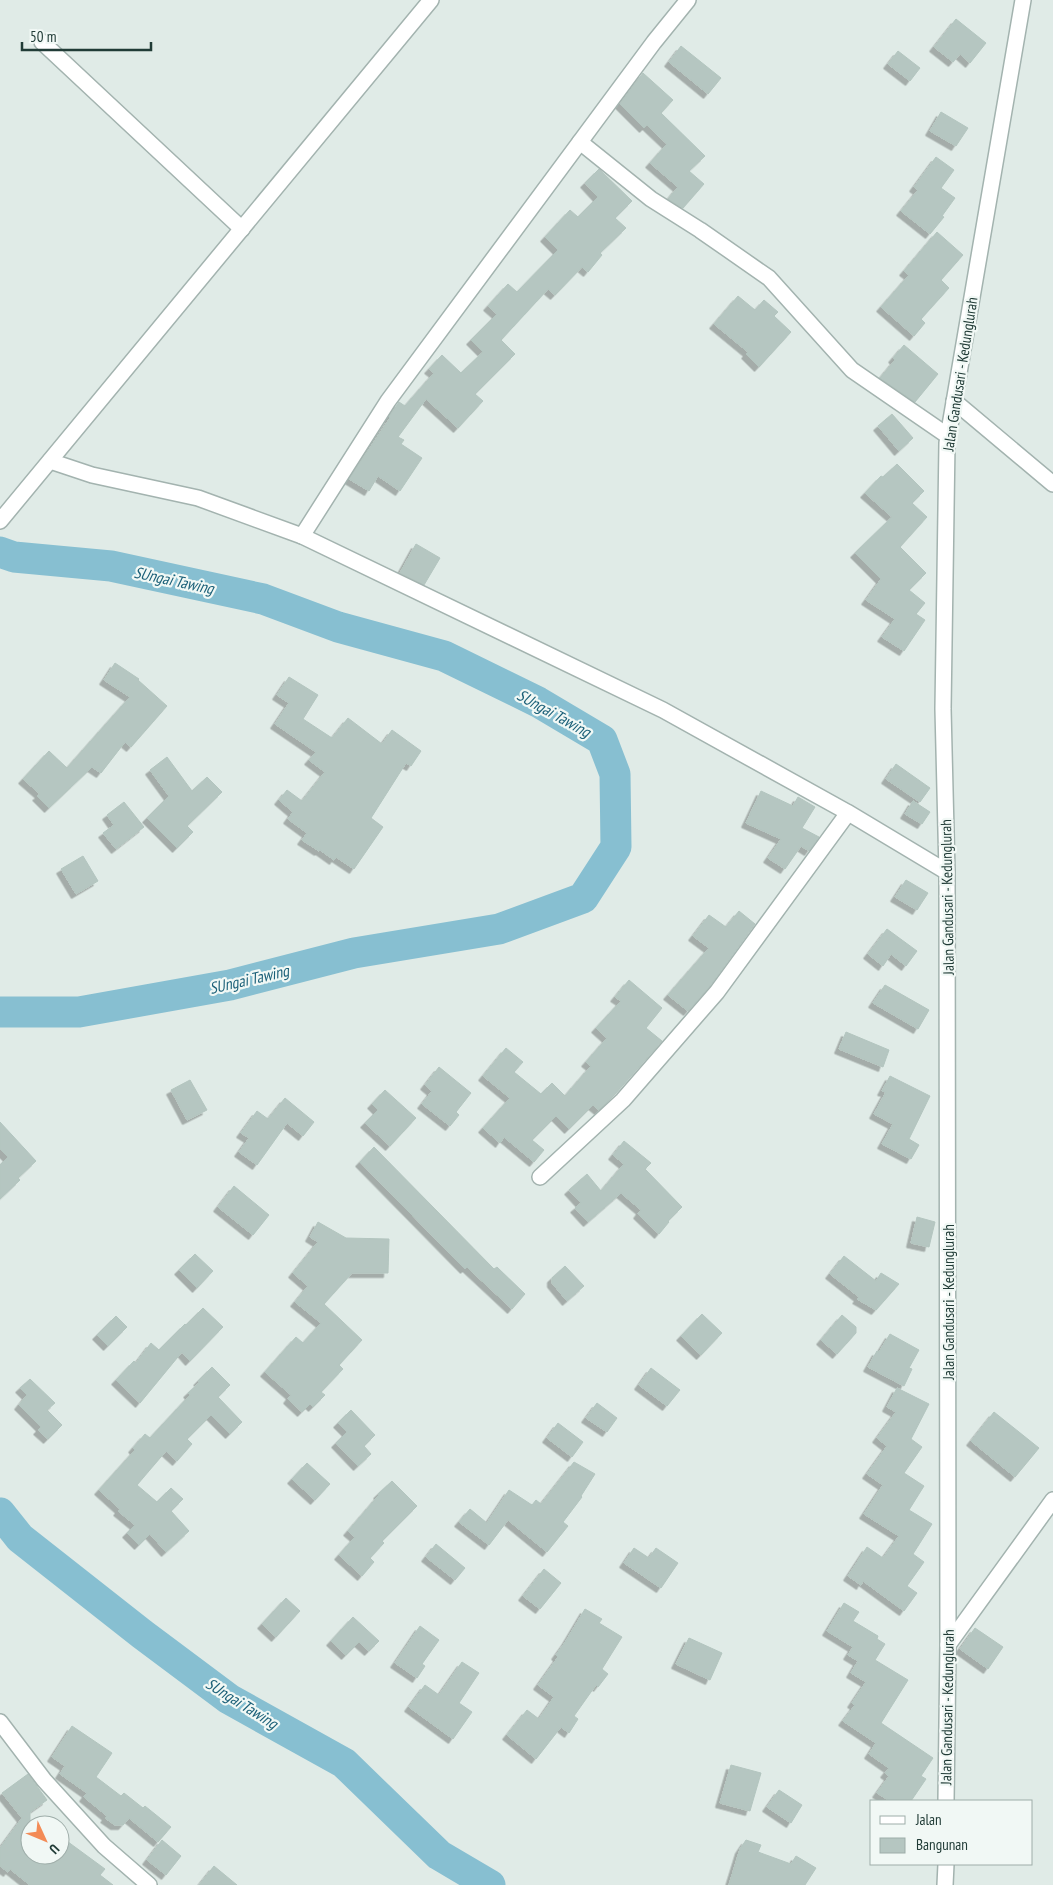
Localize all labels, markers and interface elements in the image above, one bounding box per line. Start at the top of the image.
scale bar [22,20,151,52]
text: 50 m [30,27,56,46]
street label: Jalan Gandusari - Kedunglurah [938,296,982,453]
water label: SUngai Tawing [132,562,217,598]
water label: SUngai Tawing [514,685,595,742]
street label: Jalan Gandusari - Kedunglurah [936,819,958,976]
water label: SUngai Tawing [207,960,292,998]
street label: Jalan Gandusari - Kedunglurah [939,1224,958,1381]
street label: Jalan Gandusari - Kedunglurah [936,1629,958,1786]
water label: SUngai Tawing [202,1673,283,1734]
legend [870,1800,1033,1865]
text: Jalan [915,1810,942,1829]
north arrow [20,1815,70,1865]
text: Bangunan [916,1835,968,1854]
text: U [45,1840,63,1858]

